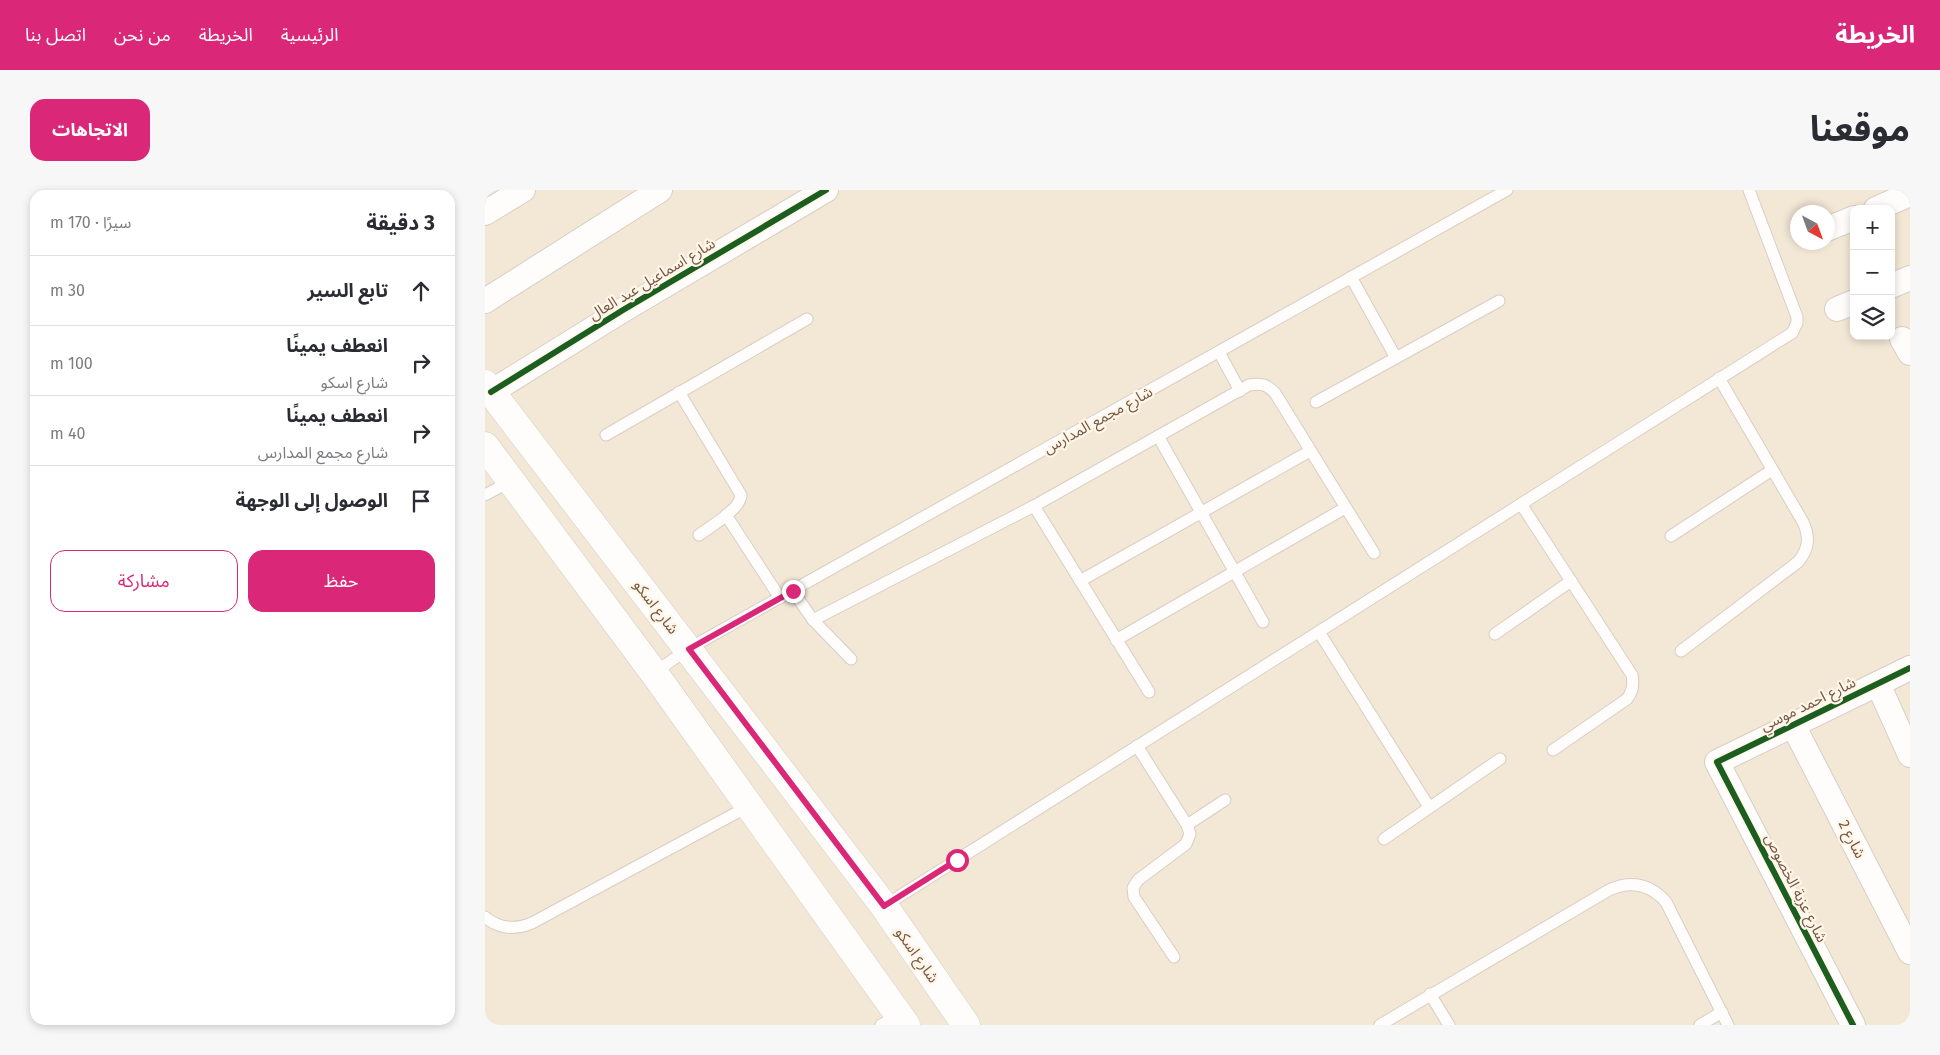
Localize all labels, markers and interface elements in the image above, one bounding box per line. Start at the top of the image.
text: الخريطة [1835,21,1915,49]
text: اتصل بنا [25,24,86,46]
text: من نحن [114,24,171,46]
text: الخريطة [199,24,253,46]
text: الرئيسية [281,24,339,46]
button: الاتجاهات [30,99,150,161]
text: موقعنا [1810,108,1910,150]
north arrow [1790,205,1835,250]
map controls [1850,205,1895,340]
button: + [1850,205,1895,250]
text: 3 دقيقة [366,210,435,236]
text: سيرًا · 170 m [50,213,131,232]
street label: شارع اسماعيل عبد العال [585,234,720,326]
button: − [1850,250,1895,295]
icon: ahead [407,277,435,305]
text: تابع السير [307,279,388,302]
text: 30 m [50,281,85,300]
button: layers [1850,295,1895,340]
text: انعطف يمينًا [286,334,388,357]
icon: right [407,349,435,377]
text: 100 m [50,354,93,373]
text: شارع اسكو [321,373,388,392]
street label: شارع مجمع المدارس [1040,382,1157,460]
text: انعطف يمينًا [286,404,388,427]
icon: right [407,419,435,447]
text: 40 m [50,424,85,443]
text: شارع مجمع المدارس [258,443,388,462]
icon: arrive [407,487,435,515]
text: الوصول إلى الوجهة [236,489,388,512]
button: مشاركة [50,550,238,612]
button: حفظ [248,550,435,612]
street label: شارع اسكو [627,576,682,640]
route end [782,580,805,603]
street label: شارع احمد موسي [1757,673,1860,738]
street label: شارع 2 [1832,817,1869,863]
street label: شارع عزبة الخصوص [1758,831,1831,947]
route start [946,849,969,872]
street label: شارع اسكو [889,924,943,988]

